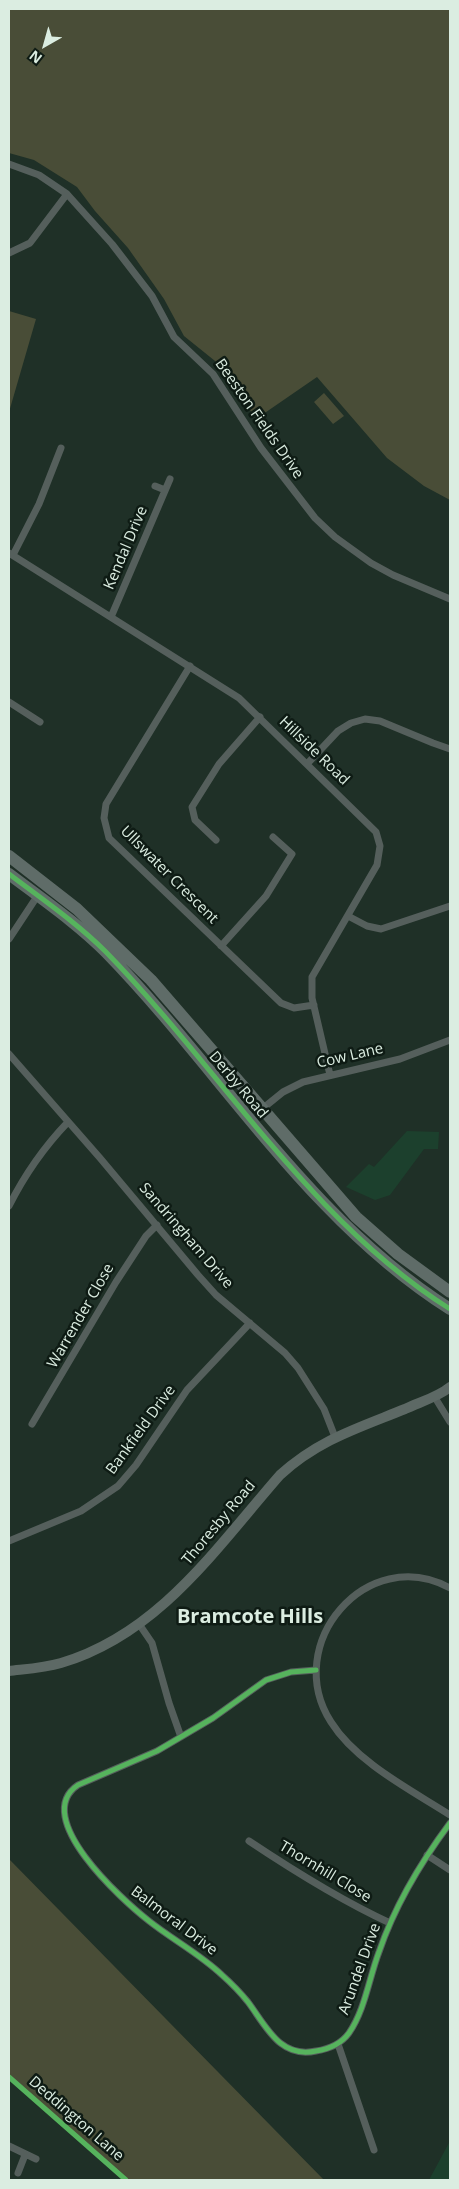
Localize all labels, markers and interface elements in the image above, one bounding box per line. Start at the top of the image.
north arrow [20,20,70,70]
text: N [25,46,46,68]
street label: Beeston Fields Drive [211,356,307,482]
street label: Kendal Drive [100,504,152,592]
street label: Hillside Road [275,713,353,789]
street label: Ullswater Crescent [116,822,222,928]
street label: Cow Lane [315,1040,385,1072]
street label: Derby Road [205,1048,271,1122]
street label: Sandringham Drive [135,1179,237,1293]
street label: Warrender Close [44,1261,118,1371]
street label: Bankfield Drive [103,1382,179,1478]
street label: Thoresby Road [178,1477,260,1569]
district label: Bramcote Hills [177,1605,323,1629]
street label: Thornhill Close [276,1837,374,1907]
street label: Balmoral Drive [127,1883,221,1959]
street label: Arundel Drive [335,1921,385,2017]
street label: Deddington Lane [25,2073,127,2165]

